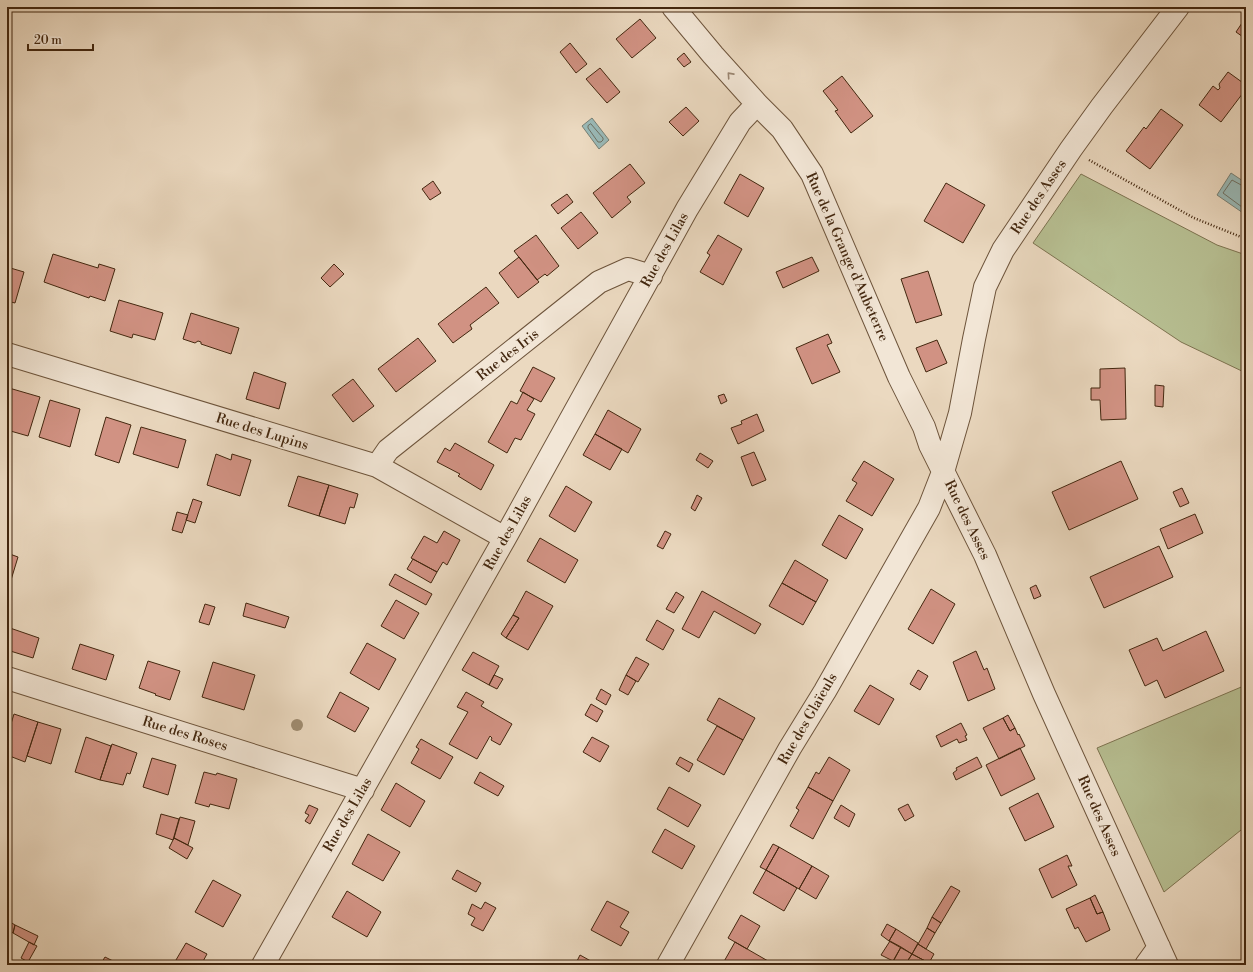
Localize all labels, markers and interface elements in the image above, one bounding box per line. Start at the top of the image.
scale bar [28,26,93,52]
text: 20 m [34,33,62,48]
one-way arrow [728,72,735,80]
street label: Rue des Asses [1007,156,1071,238]
street label: Rue de la Grange d'Aubeterre [802,170,892,344]
street label: Rue des Lilas [637,209,693,291]
street label: Rue des Iris [473,325,543,385]
street label: Rue des Lupins [213,409,311,455]
street label: Rue des Asses [940,477,994,563]
street label: Rue des Lilas [480,492,536,574]
street label: Rue des Glaïeuls [774,670,842,768]
street label: Rue des Roses [140,712,230,756]
street label: Rue des Asses [1073,773,1125,859]
street label: Rue des Lilas [319,775,377,855]

